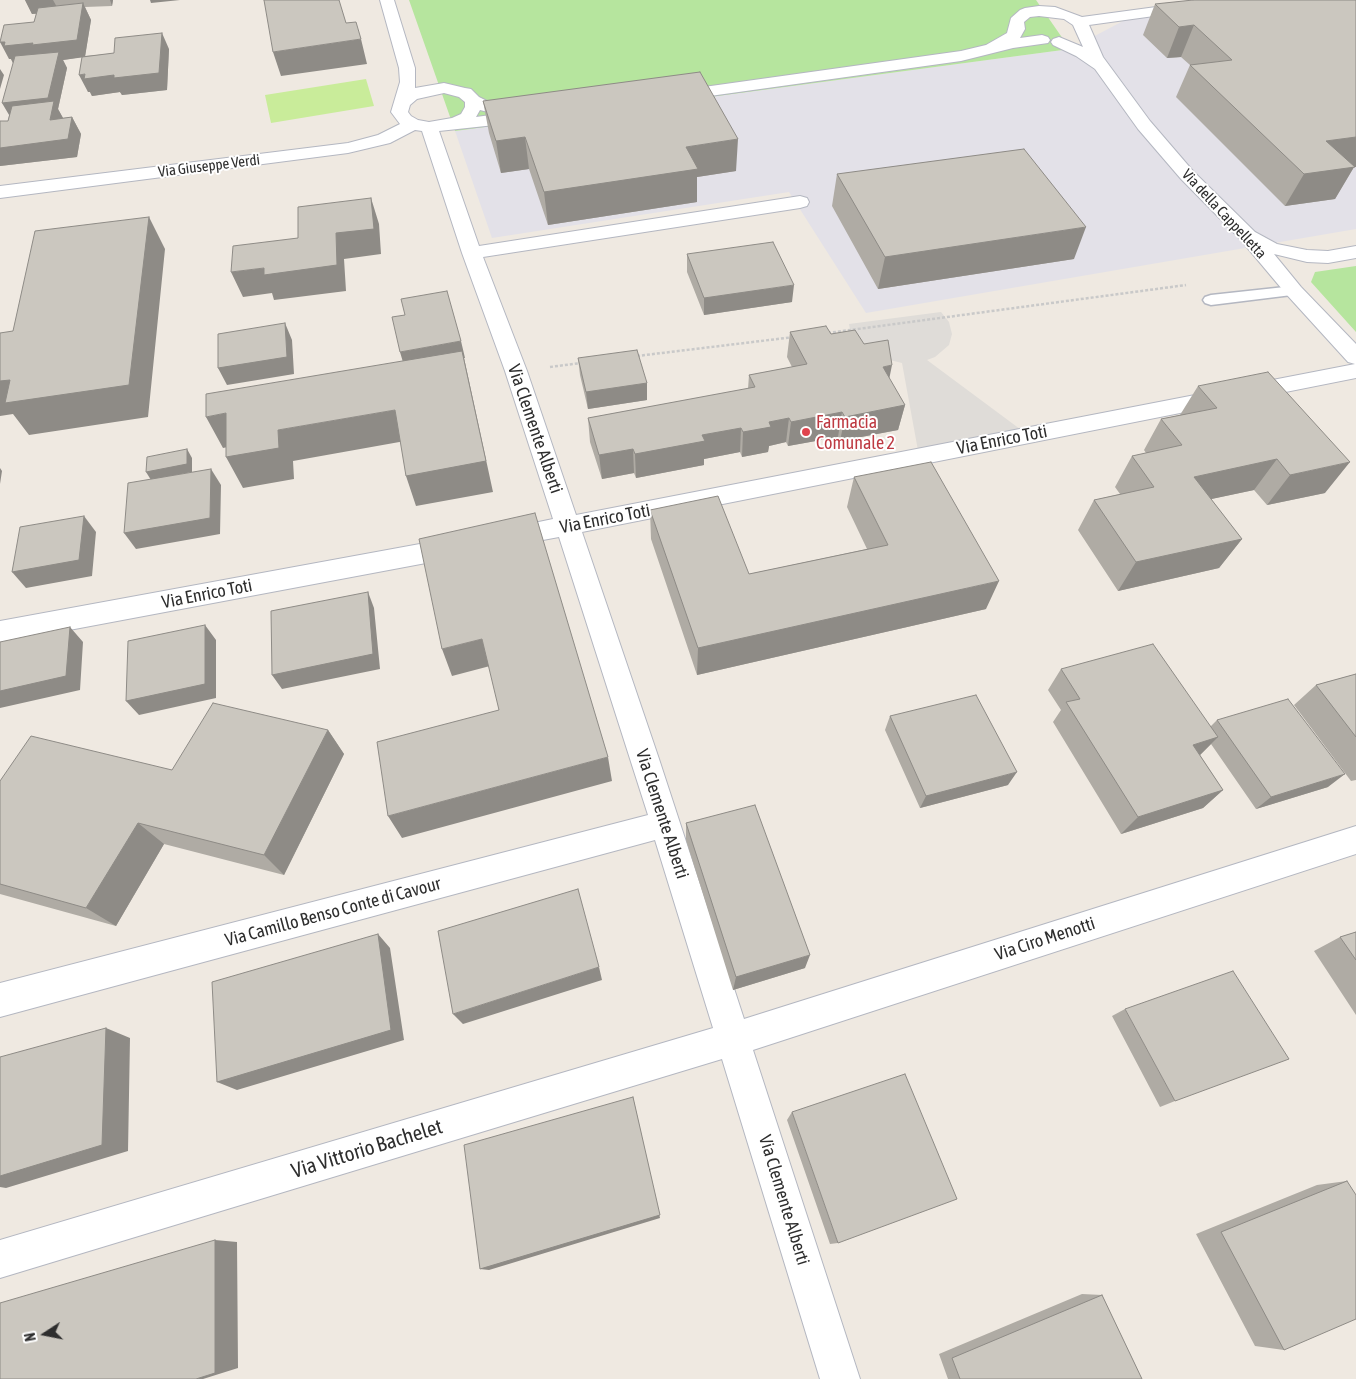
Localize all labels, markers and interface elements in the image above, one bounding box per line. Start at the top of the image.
street label: Via Giuseppe Verdi [157,151,261,181]
street label: Via della Cappelletta [1178,166,1270,262]
street label: Via Clemente Alberti [503,362,567,496]
place label: Farmacia Comunale 2 [816,411,895,454]
street label: Via Enrico Toti [955,421,1049,459]
marker: Farmacia Comunale 2 [800,426,812,438]
street label: Via Enrico Toti [558,500,652,538]
street label: Via Enrico Toti [160,575,254,613]
street label: Via Clemente Alberti [631,747,693,881]
street label: Via Camillo Benso Conte di Cavour [223,873,443,951]
street label: Via Ciro Menotti [992,913,1098,965]
street label: Via Vittorio Bachelet [288,1114,446,1184]
street label: Via Clemente Alberti [754,1132,814,1268]
north arrow [20,1309,70,1359]
text: N [22,1331,39,1342]

